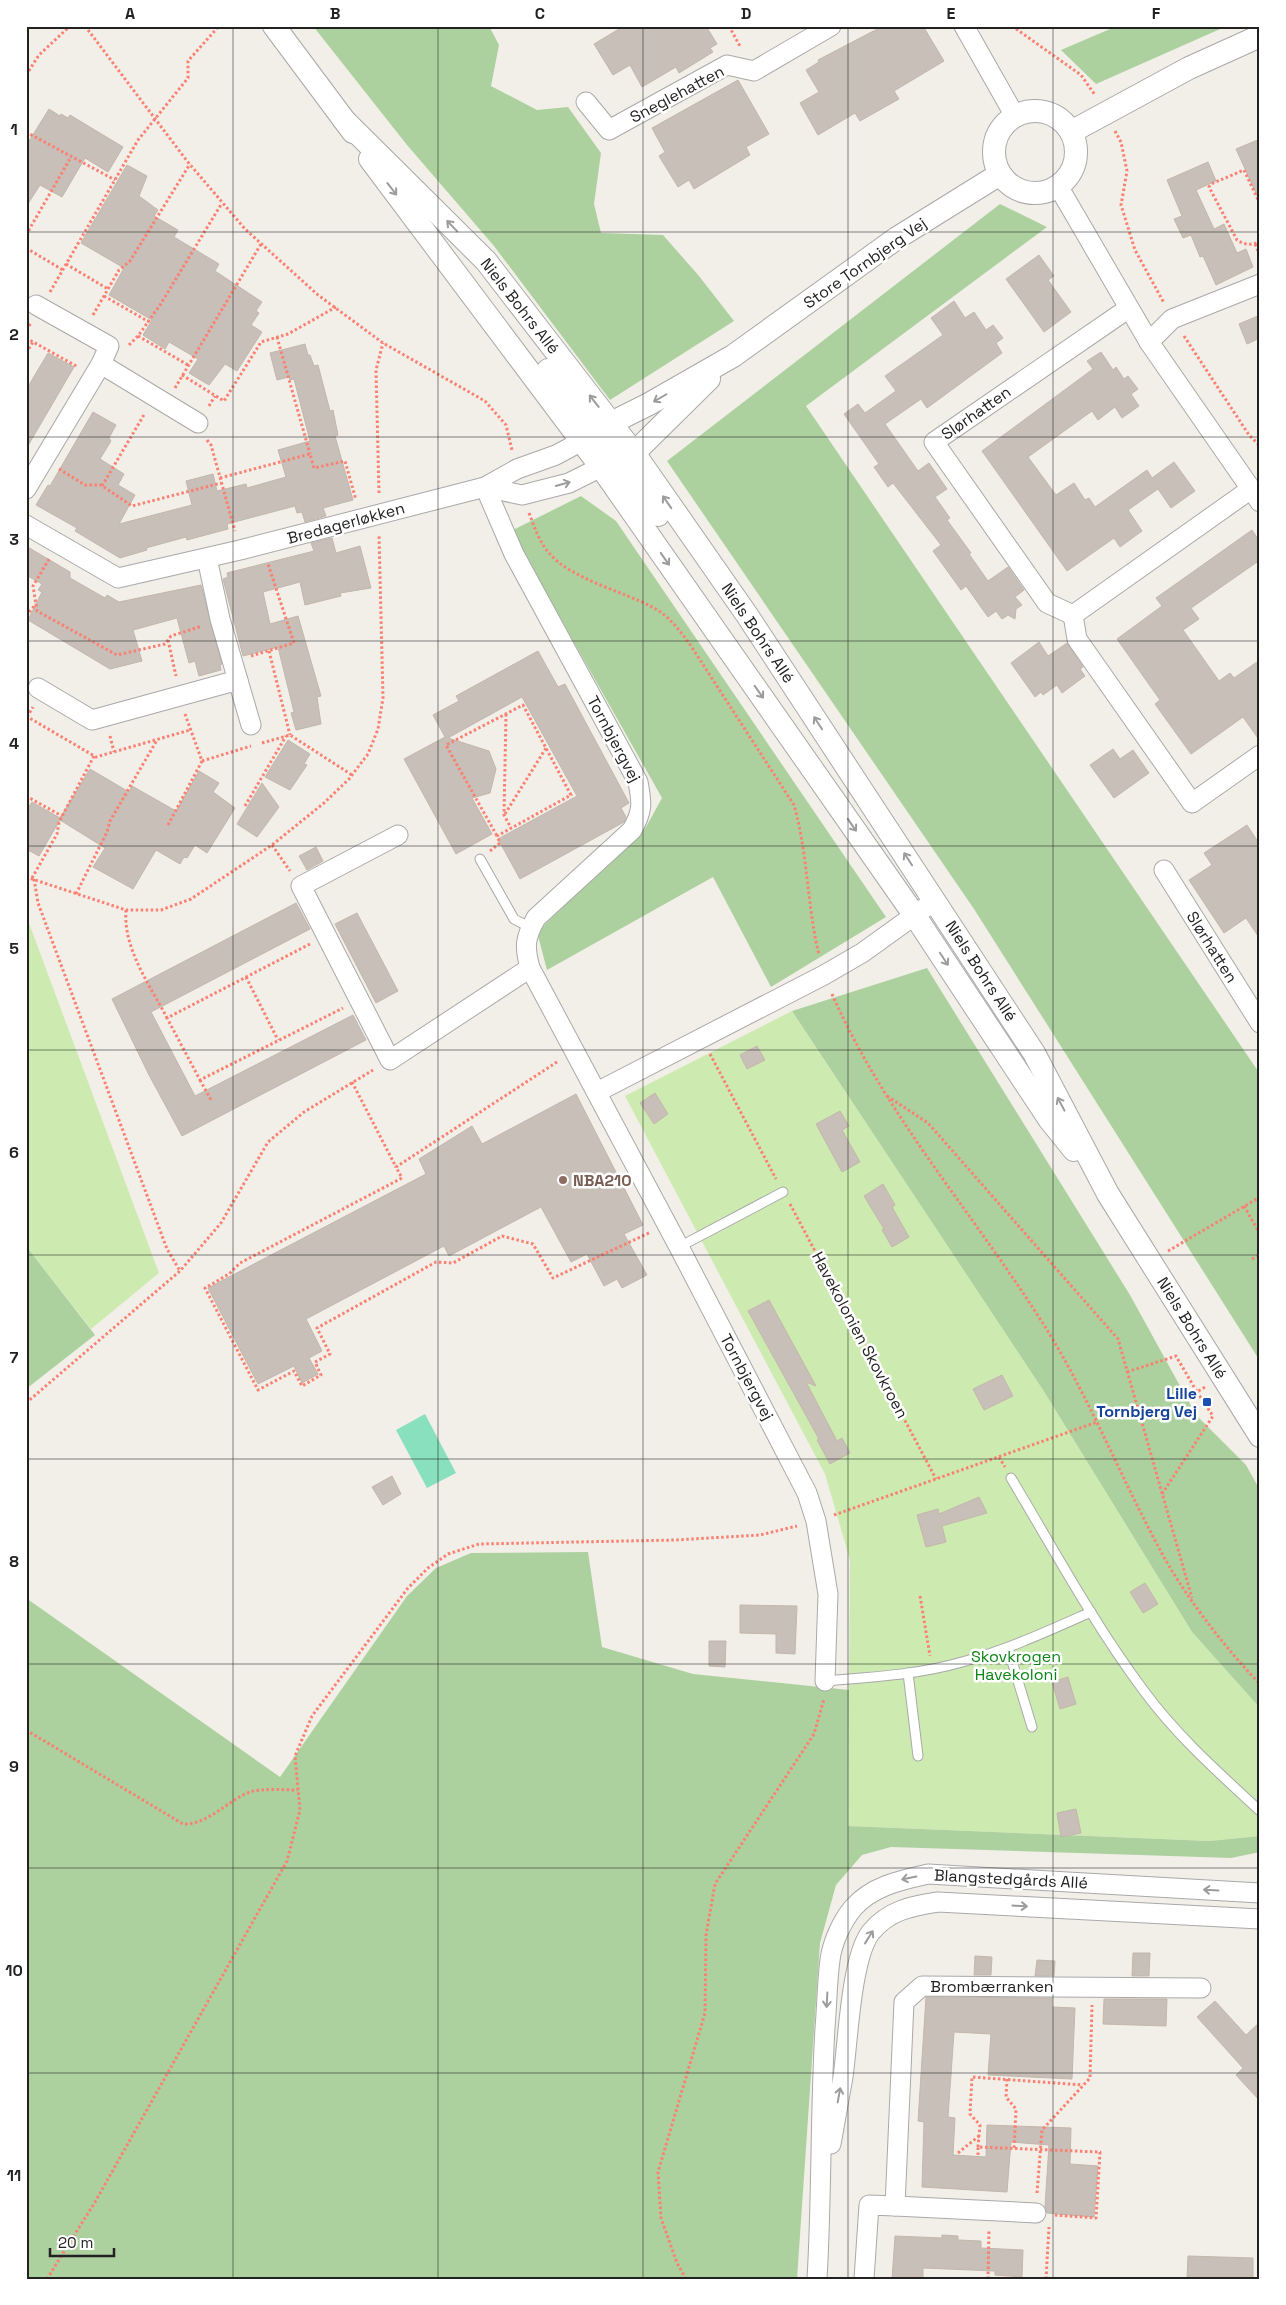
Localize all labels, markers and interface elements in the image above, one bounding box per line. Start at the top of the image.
text: A [125,3,135,24]
text: B [330,3,340,24]
text: C [535,3,545,24]
text: D [741,3,751,24]
text: E [947,3,956,24]
text: F [1152,3,1161,24]
street label: Sneglehatten [626,60,728,128]
text: 1 [10,119,18,140]
one-way arrow [386,182,397,195]
street label: Store Tornbjerg Vej [799,213,931,313]
one-way arrow [446,220,458,232]
street label: Niels Bohrs Allé [476,254,564,358]
text: 2 [9,324,19,345]
street label: Slørhatten [937,381,1015,445]
one-way arrow [654,393,668,403]
one-way arrow [588,395,599,408]
one-way arrow [554,479,570,489]
one-way arrow [662,495,672,509]
street label: Bredagerløkken [285,497,407,549]
text: 3 [9,529,19,550]
one-way arrow [660,552,670,566]
street label: Niels Bohrs Allé [717,579,799,687]
one-way arrow [754,685,764,699]
street label: Tornbjergvej [582,692,646,786]
one-way arrow [813,716,823,730]
text: 4 [9,733,19,754]
one-way arrow [847,818,857,832]
one-way arrow [902,852,912,866]
street label: Slørhatten [1182,907,1242,987]
street label: Niels Bohrs Allé [941,916,1021,1026]
text: 5 [9,938,19,959]
one-way arrow [939,952,949,966]
one-way arrow [1056,1097,1066,1112]
text: 6 [9,1142,19,1163]
place label: NBA210 [573,1170,632,1191]
marker: NBA210 [557,1174,569,1186]
street label: Havekolonien Skovkroen [807,1248,913,1422]
street label: Niels Bohrs Allé [1152,1273,1232,1383]
street label: Tornbjergvej [715,1330,779,1424]
text: 7 [10,1347,19,1368]
place label: Lille Tornbjerg Vej [1096,1383,1197,1422]
marker: Lille Tornbjerg Vej [1201,1396,1213,1408]
text: 8 [9,1551,19,1572]
park label: Skovkrogen Havekoloni [971,1646,1061,1685]
text: 9 [9,1756,19,1777]
street label: Blangstedgårds Allé [933,1864,1089,1894]
one-way arrow [902,1874,918,1883]
one-way arrow [1203,1886,1219,1895]
one-way arrow [1011,1902,1027,1911]
one-way arrow [865,1930,875,1944]
text: 10 [5,1960,23,1981]
street label: Brombærranken [930,1976,1054,1997]
one-way arrow [823,1992,832,2008]
one-way arrow [835,2087,845,2103]
text: 11 [7,2165,21,2186]
scale bar [50,2225,114,2257]
text: 20 m [58,2233,93,2252]

